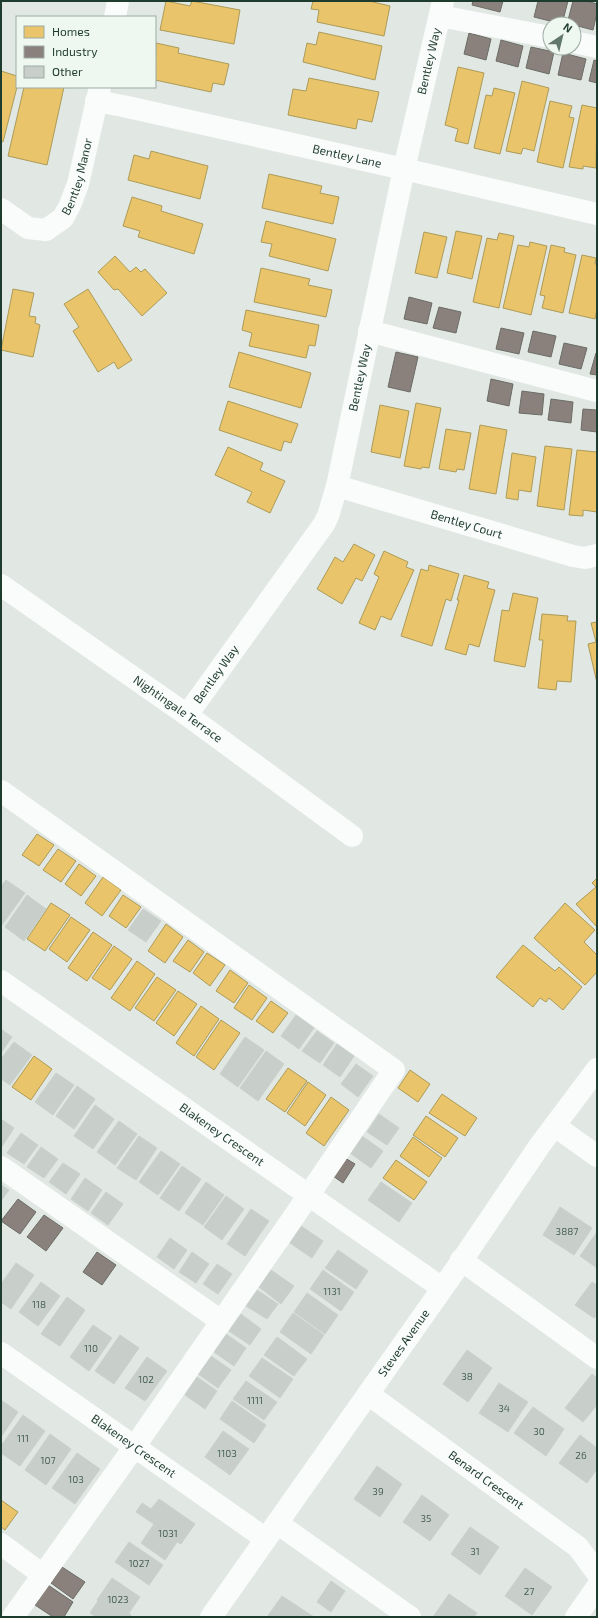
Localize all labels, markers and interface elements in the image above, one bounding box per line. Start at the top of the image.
legend [16,16,156,88]
north arrow [542,16,582,56]
text: N [561,20,575,35]
text: Homes [52,24,90,38]
street label: Bentley Way [414,25,443,96]
text: Industry [52,44,98,58]
text: Other [52,64,83,78]
street label: Bentley Manor [58,136,94,217]
street label: Bentley Lane [311,141,383,170]
street label: Bentley Way [345,342,373,412]
street label: Bentley Court [429,506,505,541]
street label: Bentley Way [190,641,241,706]
street label: Nightingale Terrace [131,672,226,745]
street label: Blakeney Crescent [177,1100,268,1168]
house number: 3887 [556,1225,578,1237]
house number: 1131 [323,1285,341,1297]
house number: 118 [32,1298,46,1310]
street label: Steves Avenue [375,1306,432,1379]
house number: 110 [84,1342,98,1354]
house number: 38 [461,1370,473,1382]
house number: 102 [138,1373,154,1385]
house number: 1111 [247,1394,263,1406]
house number: 34 [498,1402,510,1414]
street label: Blakeney Crescent [89,1411,179,1480]
house number: 30 [533,1425,545,1437]
house number: 111 [17,1432,29,1444]
house number: 1103 [217,1447,237,1459]
street label: Benard Crescent [446,1447,527,1511]
house number: 26 [575,1449,587,1461]
house number: 107 [40,1454,56,1466]
house number: 103 [68,1473,84,1485]
house number: 39 [372,1485,384,1497]
house number: 35 [421,1512,431,1524]
house number: 1031 [158,1527,178,1539]
house number: 31 [470,1545,480,1557]
house number: 1027 [129,1557,149,1569]
house number: 27 [524,1585,534,1597]
house number: 1023 [107,1593,129,1605]

